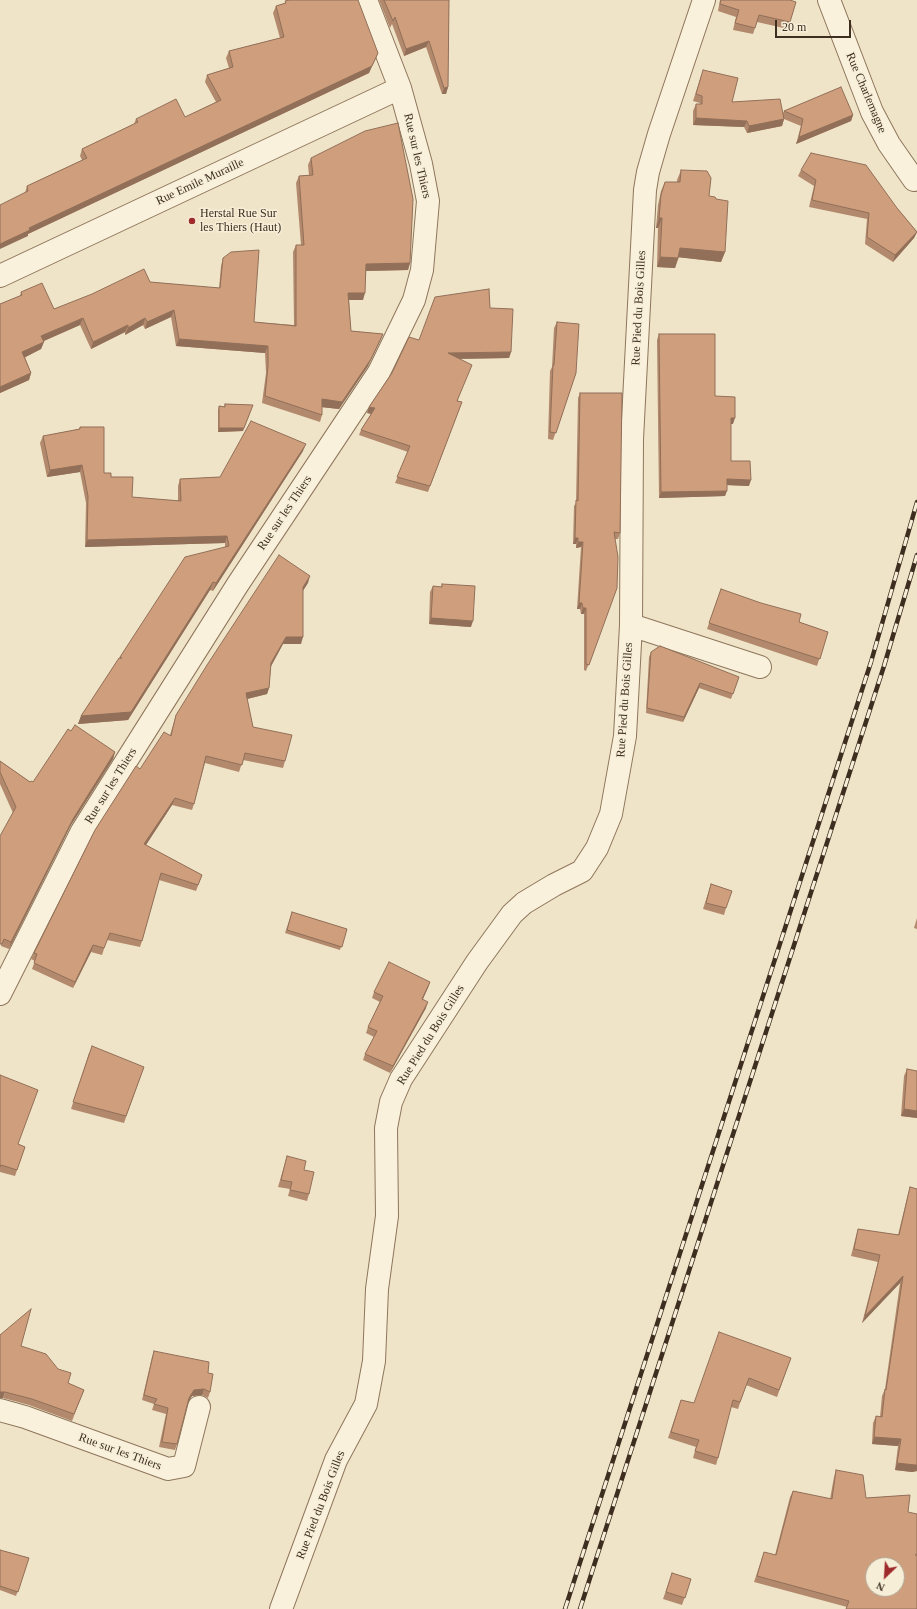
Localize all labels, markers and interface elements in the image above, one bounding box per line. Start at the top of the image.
scale bar [777,12,853,38]
text: 20 m [782,20,806,34]
street label: Rue Charlemagne [843,50,889,136]
street label: Rue sur les Thiers [400,112,434,200]
street label: Rue Emile Muraille [154,155,246,209]
place label: Herstal Rue Sur les Thiers (Haut) [200,207,281,235]
marker: Herstal Rue Sur les Thiers (Haut) [187,216,197,226]
street label: Rue Pied du Bois Gilles [629,250,649,366]
street label: Rue sur les Thiers [255,473,315,553]
street label: Rue Pied du Bois Gilles [614,642,636,758]
street label: Rue sur les Thiers [82,745,140,827]
street label: Rue Pied du Bois Gilles [394,982,468,1088]
street label: Rue sur les Thiers [77,1430,163,1474]
street label: Rue Pied du Bois Gilles [294,1449,348,1561]
north arrow [865,1557,905,1597]
text: N [874,1580,886,1594]

